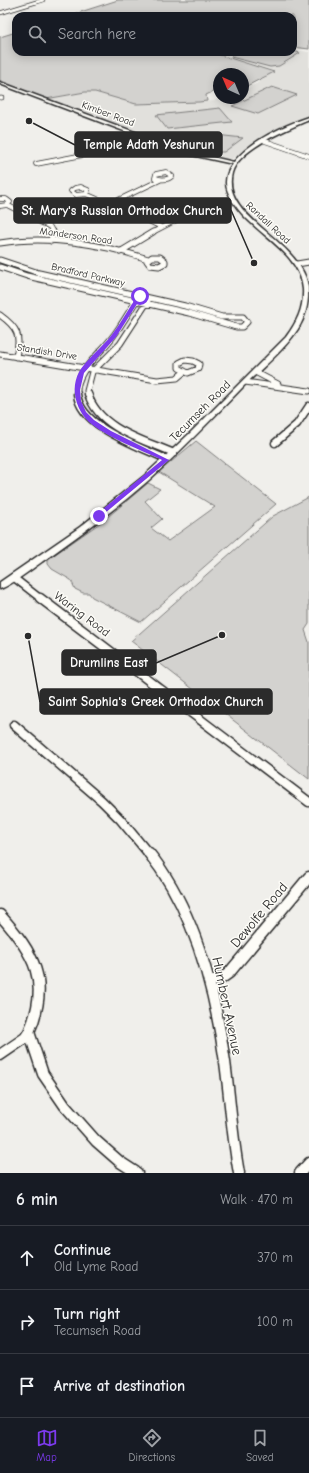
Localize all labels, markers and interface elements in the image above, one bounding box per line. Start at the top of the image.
search box [12,12,297,56]
icon: search [26,23,48,45]
text: Search here [58,25,136,43]
north arrow [213,68,249,104]
street label: Kimber Road [80,99,136,129]
callout: Temple Adath Yeshurun [75,132,222,157]
text: Temple Adath Yeshurun [83,137,215,152]
callout: St. Mary's Russian Orthodox Church [14,198,231,223]
street label: Randall Road [243,199,293,247]
text: St. Mary's Russian Orthodox Church [21,203,223,218]
street label: Manderson Road [39,225,113,247]
street label: Bradford Parkway [50,261,127,289]
route start [131,287,149,305]
street label: Standish Drive [16,341,78,363]
street label: Tecumseh Road [167,378,233,444]
route end [90,507,108,525]
street label: Waring Road [51,588,113,640]
callout: Drumlins East [62,650,156,675]
text: Drumlins East [70,655,149,670]
callout: Saint Sophia's Greek Orthodox Church [40,689,272,714]
text: Saint Sophia's Greek Orthodox Church [48,694,264,709]
street label: Dewolfe Road [227,879,291,951]
street label: Humbert Avenue [208,955,246,1057]
text: 6 min [16,1190,58,1209]
text: Walk · 470 m [220,1192,293,1207]
text: Continue [54,1241,111,1259]
icon: ahead [16,1247,38,1269]
text: 370 m [257,1250,293,1265]
text: Old Lyme Road [54,1259,138,1274]
text: Turn right [54,1305,120,1323]
icon: right [16,1311,38,1333]
text: 100 m [257,1314,293,1329]
text: Tecumseh Road [54,1323,141,1338]
icon: arrive [16,1375,38,1397]
text: Arrive at destination [54,1377,185,1395]
tab: Map [36,1427,58,1464]
tab: Directions [129,1427,175,1464]
tab: Saved [246,1427,273,1464]

